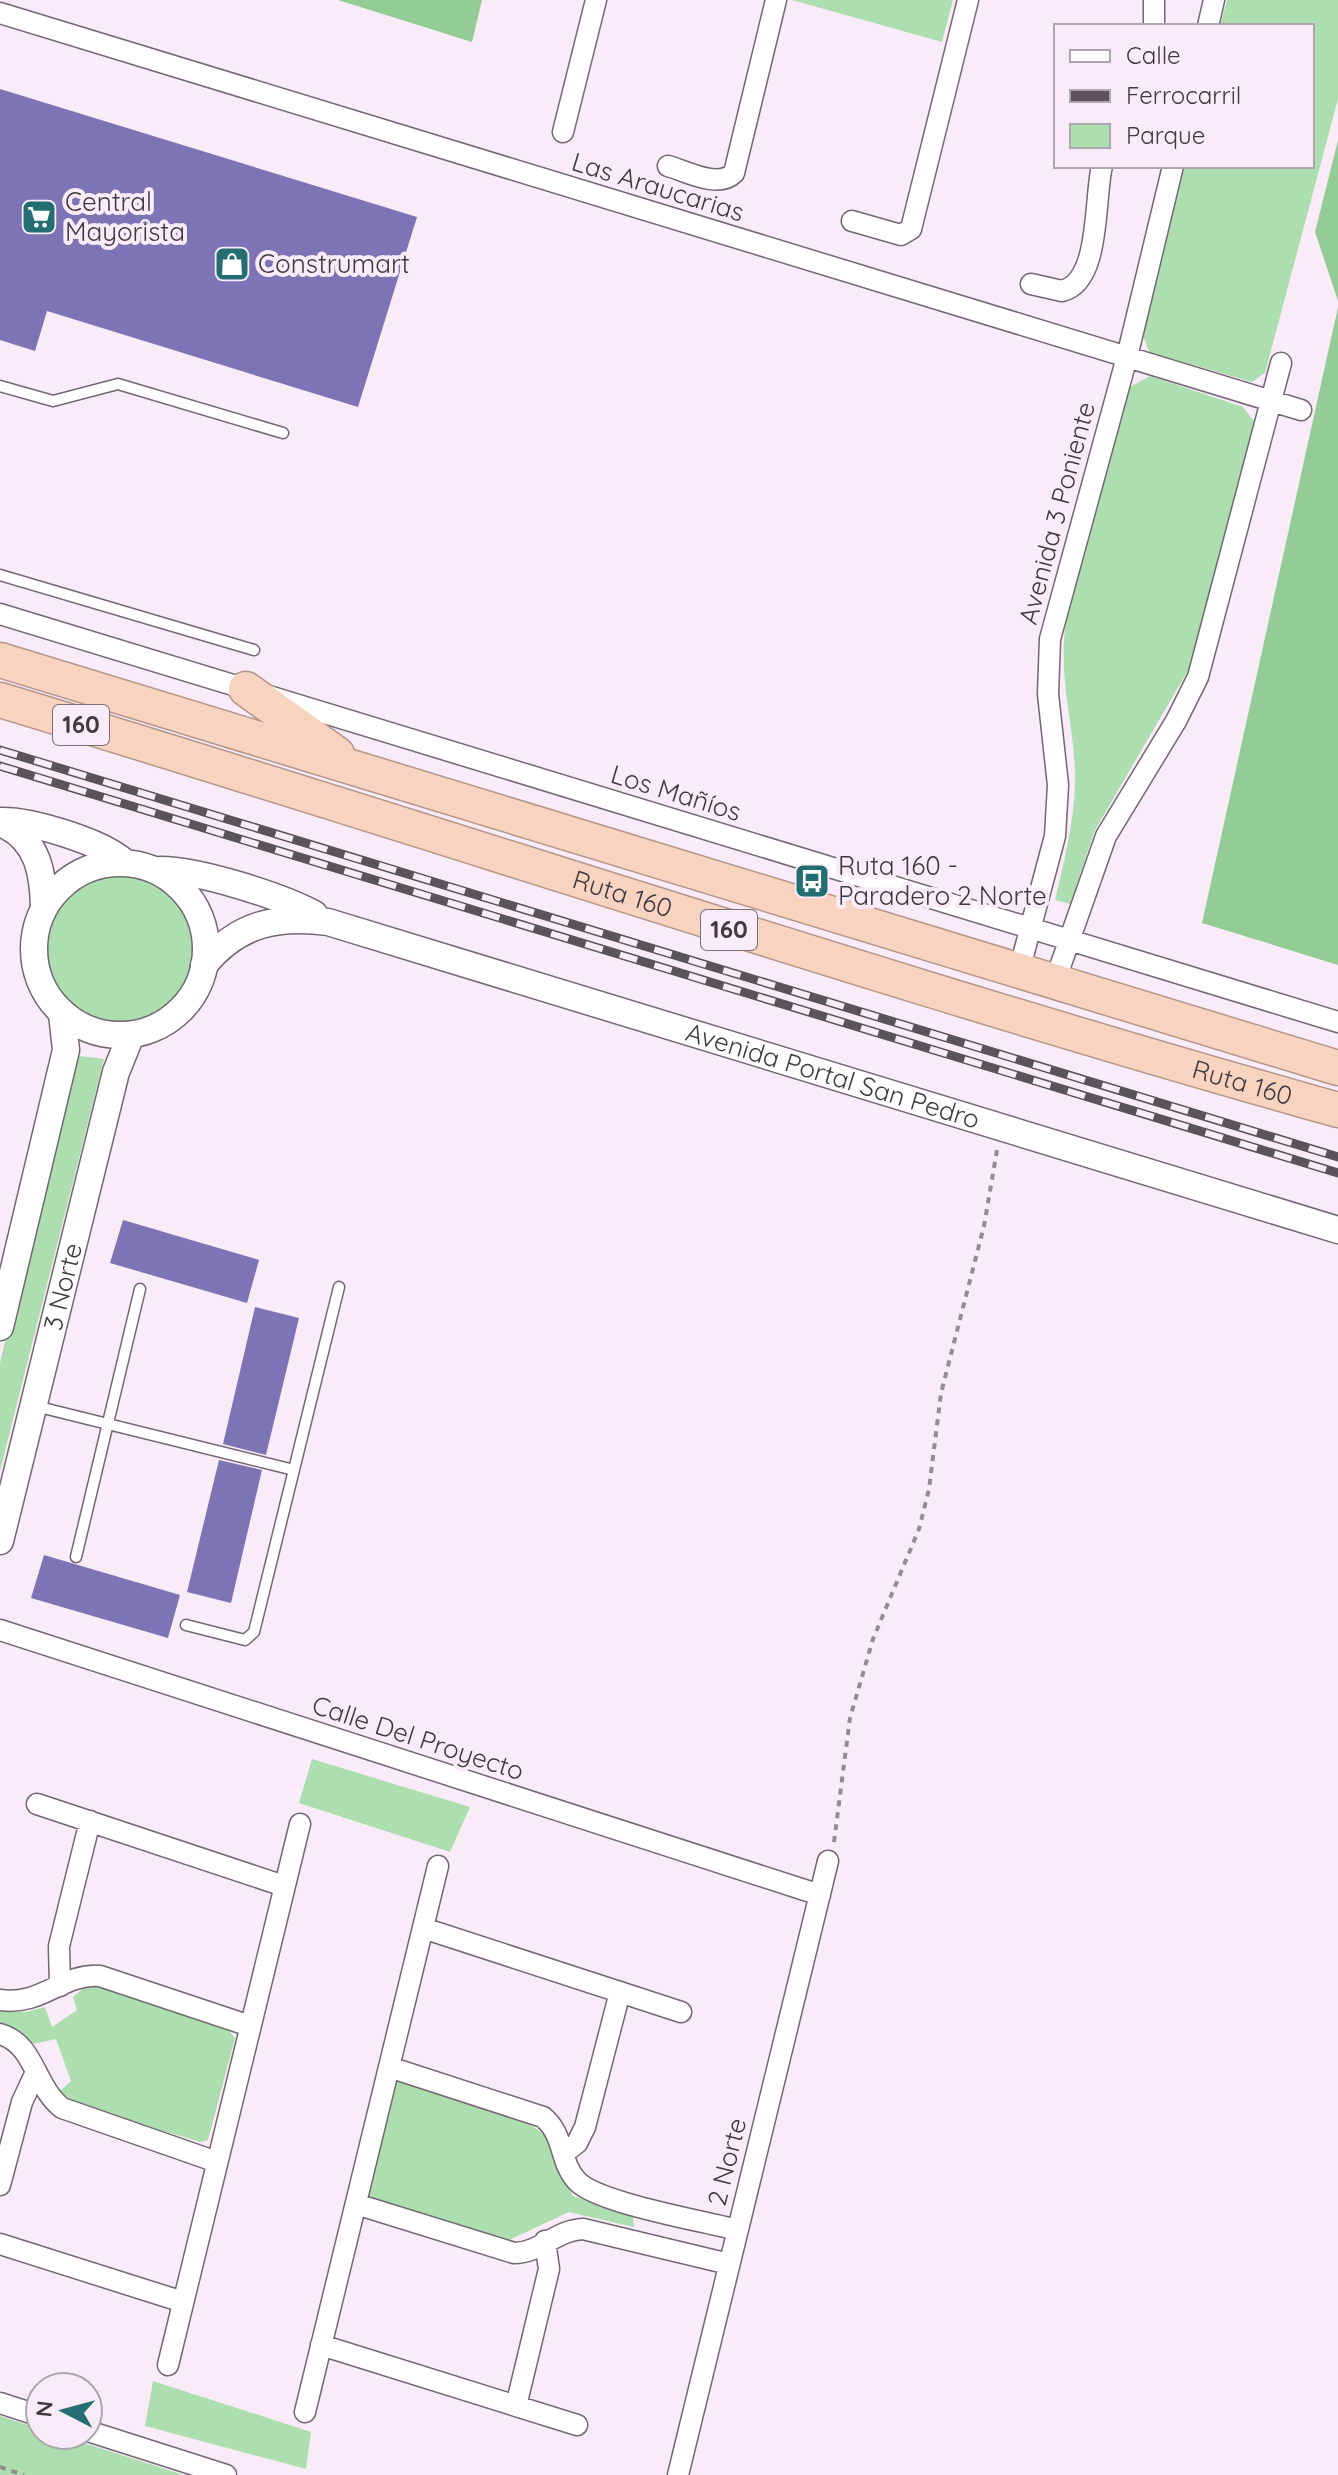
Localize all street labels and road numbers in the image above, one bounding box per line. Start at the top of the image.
street label: Las Araucarias [568,145,748,228]
street label: Avenida 3 Poniente [1011,398,1102,628]
road number: 160 [53,705,109,745]
street label: Los Mañíos [607,757,745,828]
street label: Ruta 160 [569,862,677,925]
road number: 160 [701,910,757,950]
street label: Avenida Portal San Pedro [682,1015,984,1136]
street label: Ruta 160 [1189,1052,1296,1112]
street label: 3 Norte [36,1239,89,1334]
street label: Calle Del Proyecto [308,1688,528,1787]
street label: 2 Norte [700,2114,753,2209]

